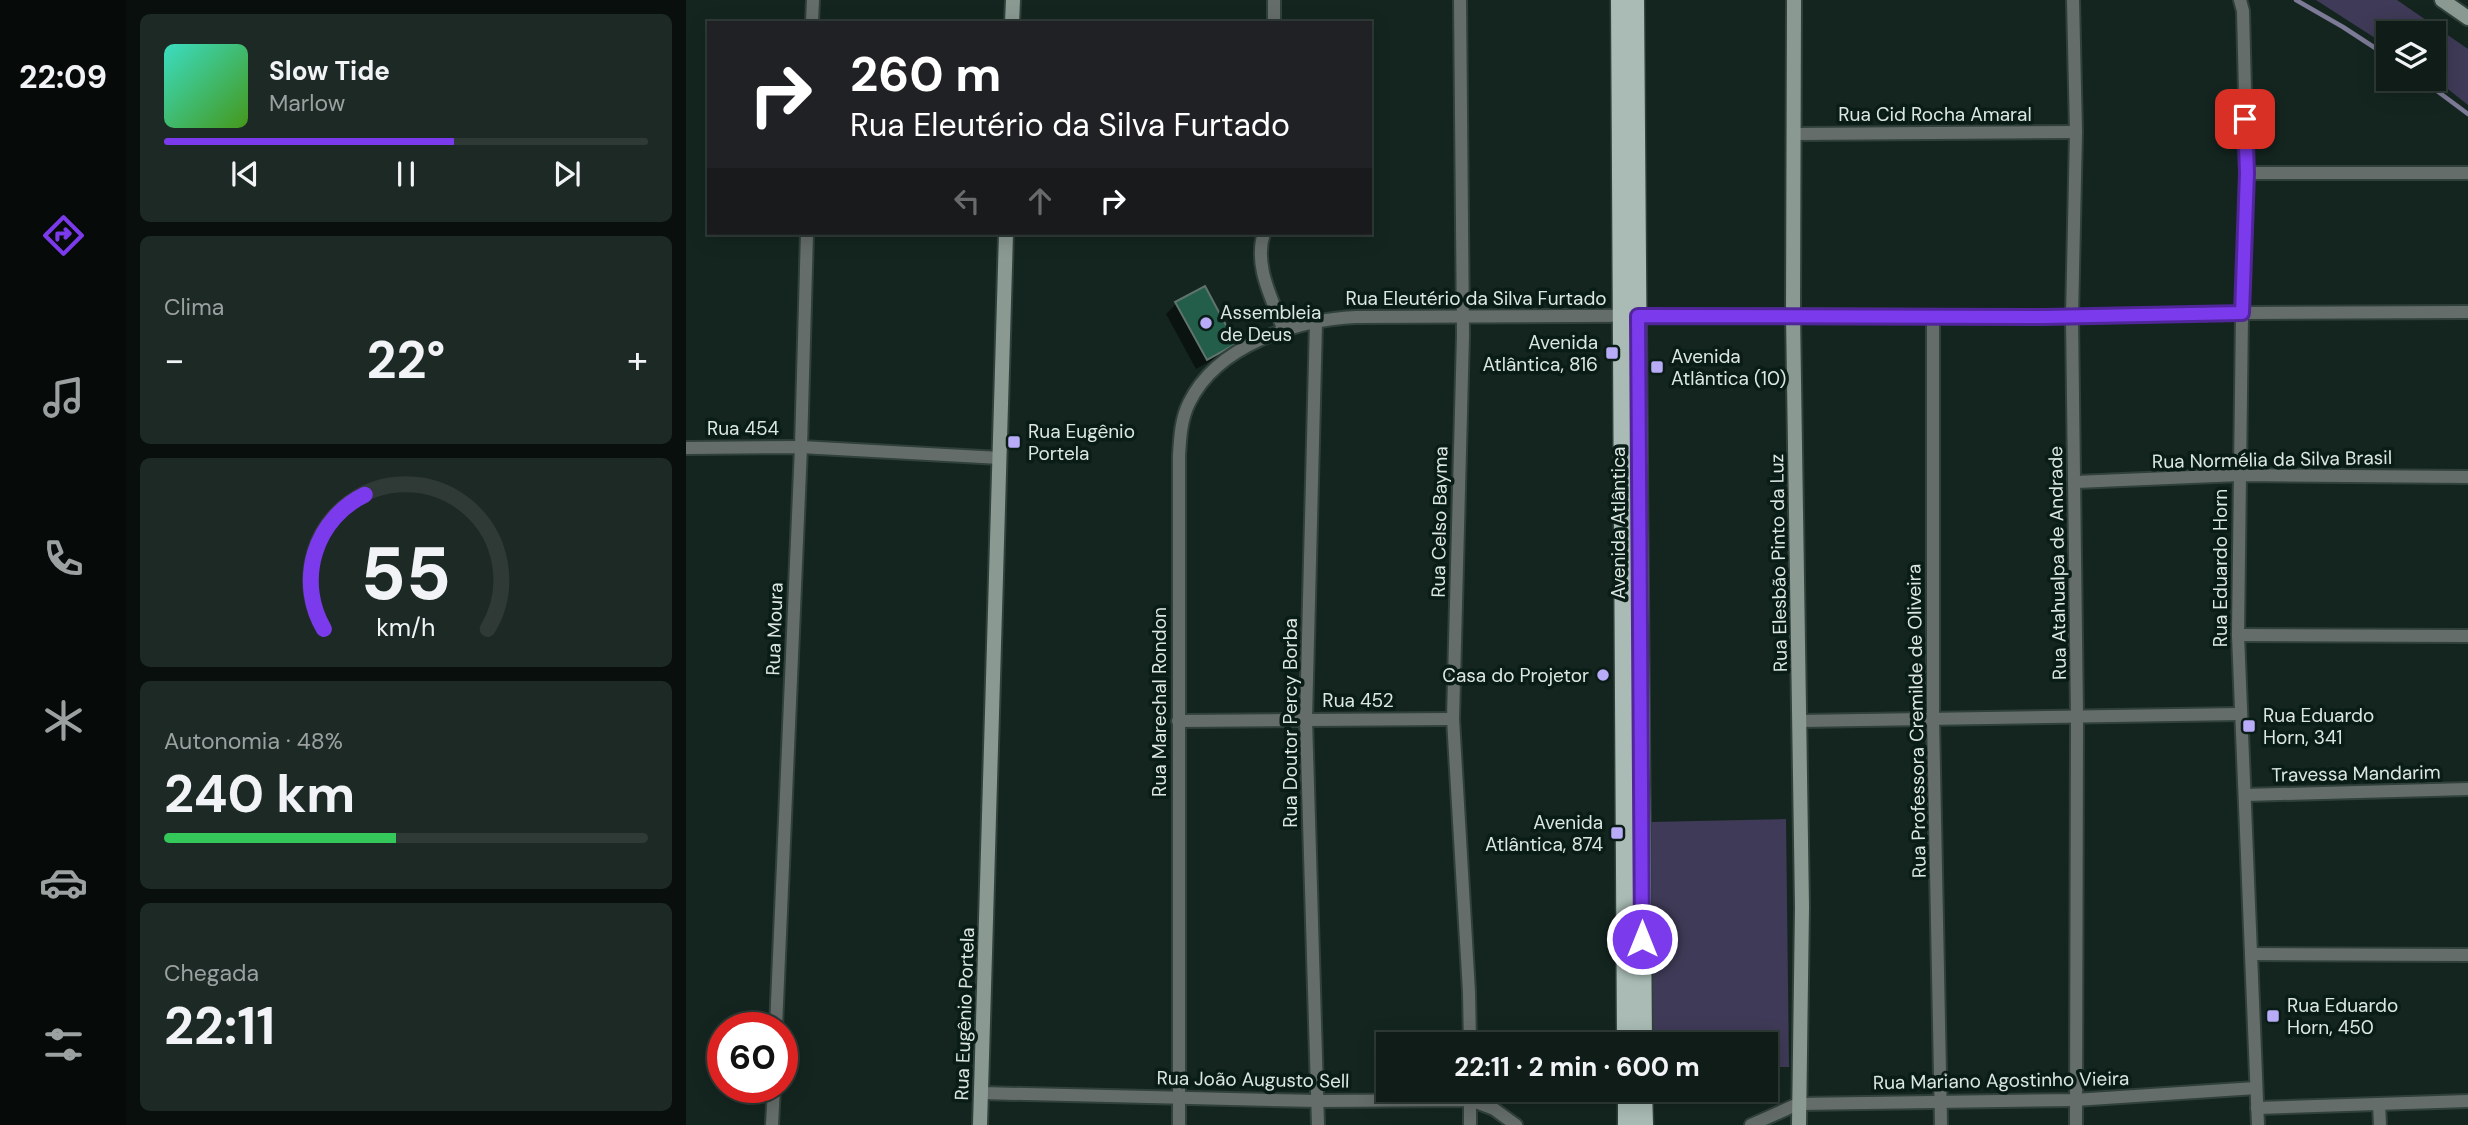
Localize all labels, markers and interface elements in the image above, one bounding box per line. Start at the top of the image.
map controls [2376,21,2446,91]
button: layers [2376,21,2446,91]
text: 260 m [850,42,1001,106]
icon: right [735,49,826,140]
text: Slow Tide [269,54,390,88]
text: 22:09 [19,56,107,98]
text: Marlow [269,88,345,118]
pin [2215,89,2275,149]
icon: arrive [2226,100,2264,138]
street label: Rua Cid Rocha Amaral [1838,102,2032,127]
text: Rua Eleutério da Silva Furtado [850,104,1290,146]
icon: previous [226,155,264,193]
icon: pause [387,155,425,193]
icon: next [548,155,586,193]
icon: left [948,182,986,220]
icon: ahead [1021,182,1059,220]
icon: right [1094,182,1132,220]
icon: directions [39,211,88,260]
street label: Rua Eleutério da Silva Furtado [1345,286,1607,311]
text: Clima [164,292,224,322]
place label: Assembleia de Deus [1220,300,1321,347]
marker: Assembleia de Deus [1198,315,1214,331]
text: 22° [367,326,445,394]
place label: Avenida Atlântica, 816 [1482,330,1598,377]
text: − [164,335,185,385]
text: + [627,335,648,385]
place label: Avenida Atlântica (10) [1671,344,1786,391]
marker: Avenida Atlântica, 816 [1604,345,1620,361]
marker: Avenida Atlântica (10) [1649,359,1665,375]
icon: music [39,373,88,422]
street label: Rua 454 [707,416,779,441]
place label: Rua Eugênio Portela [1028,419,1135,466]
marker: Rua Eugênio Portela [1006,434,1022,450]
street label: Rua Normélia da Silva Brasil [2152,445,2392,474]
street label: Rua Celso Bayma [1426,446,1453,598]
street label: Rua Atahualpa de Andrade [2043,446,2072,680]
street label: Avenida Atlântica [1606,447,1631,599]
street label: Rua Elesbão Pinto da Luz [1764,454,1793,672]
street label: Rua Eduardo Horn [2208,489,2233,647]
text: 55 [361,527,451,622]
icon: phone [39,534,88,583]
street label: Rua Professora Cremilde de Oliveira [1901,564,1932,878]
street label: Rua Moura [760,582,789,676]
street label: Rua Marechal Rondon [1147,607,1172,797]
text: km/h [376,610,436,643]
street label: Rua Doutor Percy Borba [1278,618,1303,828]
place label: Casa do Projetor [1442,663,1589,688]
marker: Casa do Projetor [1595,667,1611,683]
street label: Rua 452 [1322,688,1394,713]
icon: climate [39,696,88,745]
place label: Rua Eduardo Horn, 341 [2263,703,2374,750]
marker: Rua Eduardo Horn, 341 [2241,718,2257,734]
text: Autonomia · 48% [164,726,343,756]
text: 240 km [164,760,355,828]
street label: Travessa Mandarim [2271,760,2441,787]
place label: Avenida Atlântica, 874 [1485,810,1603,857]
marker: Avenida Atlântica, 874 [1609,825,1625,841]
icon: car [39,858,88,907]
position arrow [1605,902,1679,976]
street label: Rua Eugênio Portela [949,927,980,1101]
text: Chegada [164,958,259,988]
text: 22:11 [164,992,275,1060]
place label: Rua Eduardo Horn, 450 [2287,993,2398,1040]
marker: Rua Eduardo Horn, 450 [2265,1008,2281,1024]
speed limit sign: 60 [707,1012,798,1103]
icon: filters [39,1020,88,1069]
text: 22:11 · 2 min · 600 m [1454,1050,1700,1084]
street label: Rua João Augusto Sell [1156,1065,1350,1094]
street label: Rua Mariano Agostinho Vieira [1873,1066,2129,1095]

